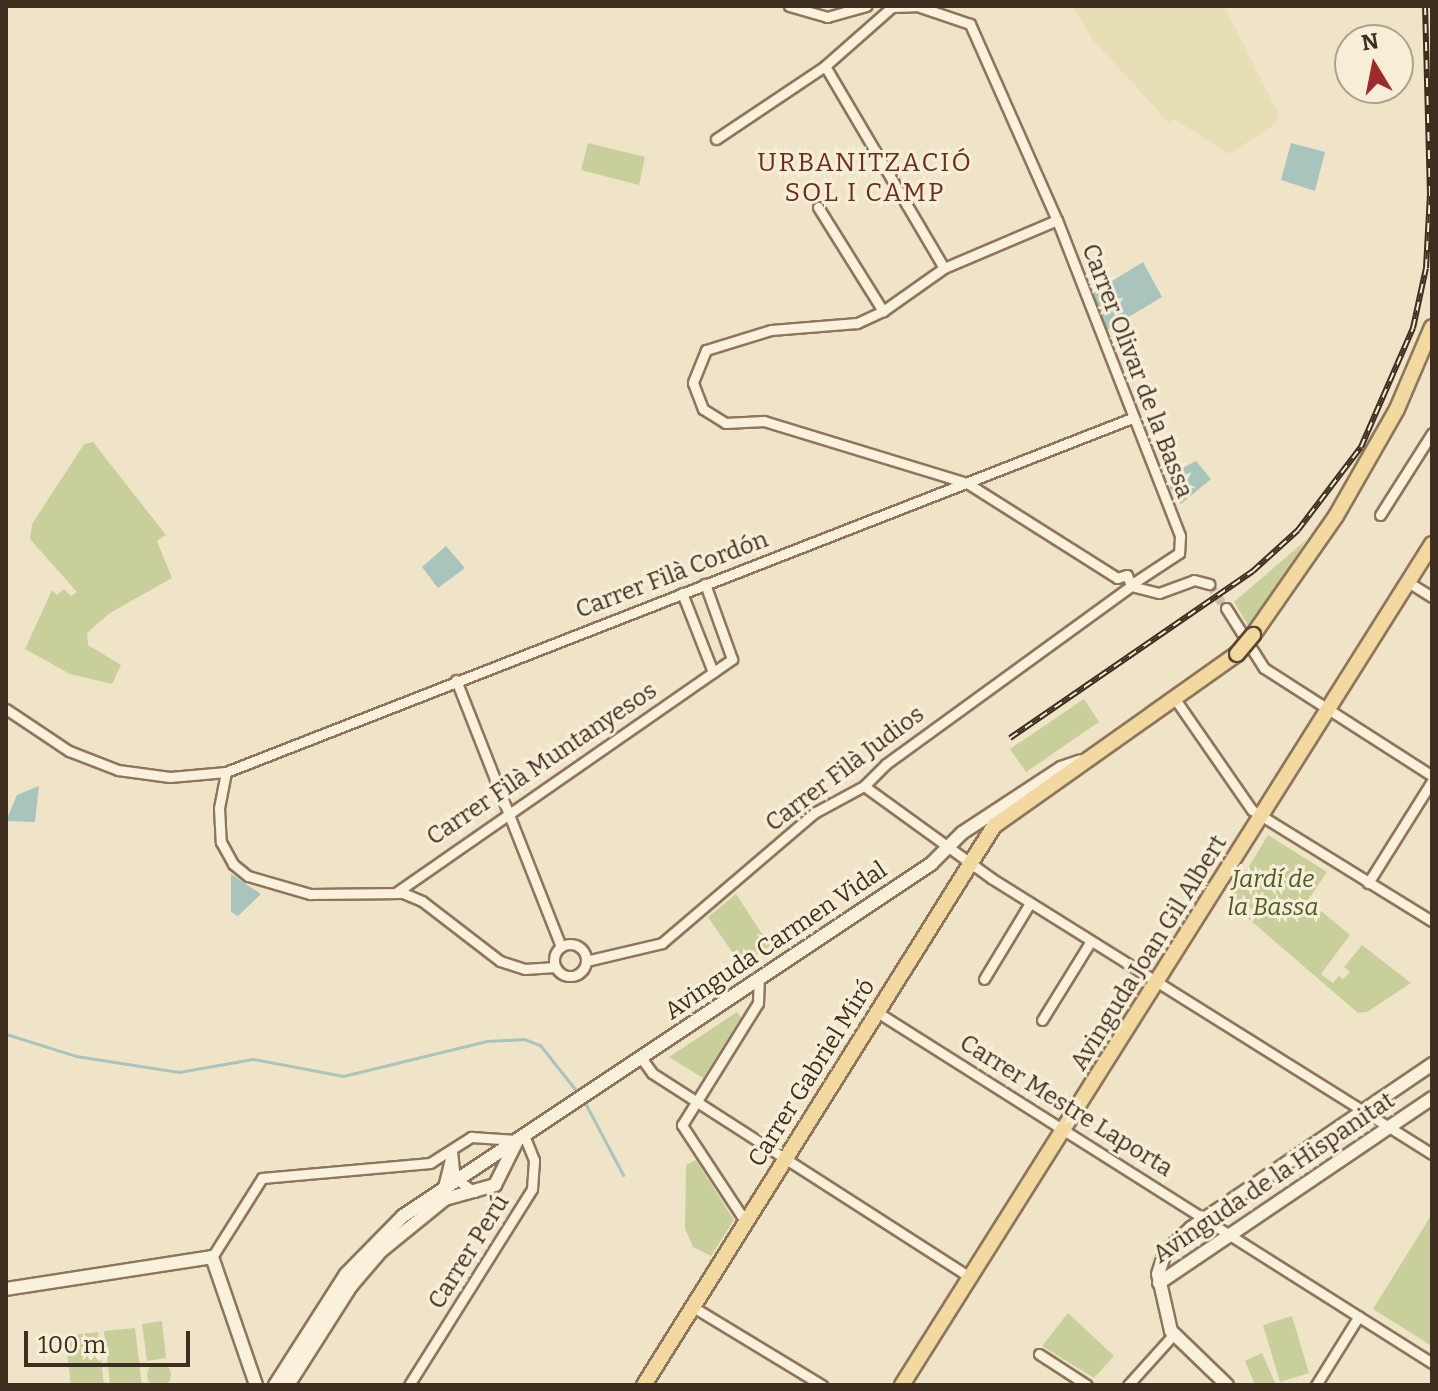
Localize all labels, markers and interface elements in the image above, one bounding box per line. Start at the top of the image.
north arrow [1334,24,1414,104]
text: N [1359,27,1381,57]
district label: URBANITZACIÓ SOL I CAMP [757,147,973,208]
street label: Carrer Olivar de la Bassa [1075,240,1199,502]
street label: Carrer Filà Cordón [572,525,772,625]
street label: Carrer Filà Muntanyesos [421,676,663,852]
street label: Carrer Filà Judios [760,700,930,838]
street label: Avinguda Joan Gil Albert [1065,830,1233,1076]
street label: Avinguda Carmen Vidal [659,856,893,1026]
park label: Jardí de la Bassa [1228,866,1318,922]
street label: Carrer Gabriel Miró [743,974,881,1172]
street label: Carrer Mestre Laporta [954,1029,1178,1183]
street label: Avinguda de la Hispanitat [1148,1086,1400,1270]
street label: Carrer Perú [423,1190,515,1314]
scale bar [28,1315,194,1365]
text: 100 m [38,1331,106,1359]

